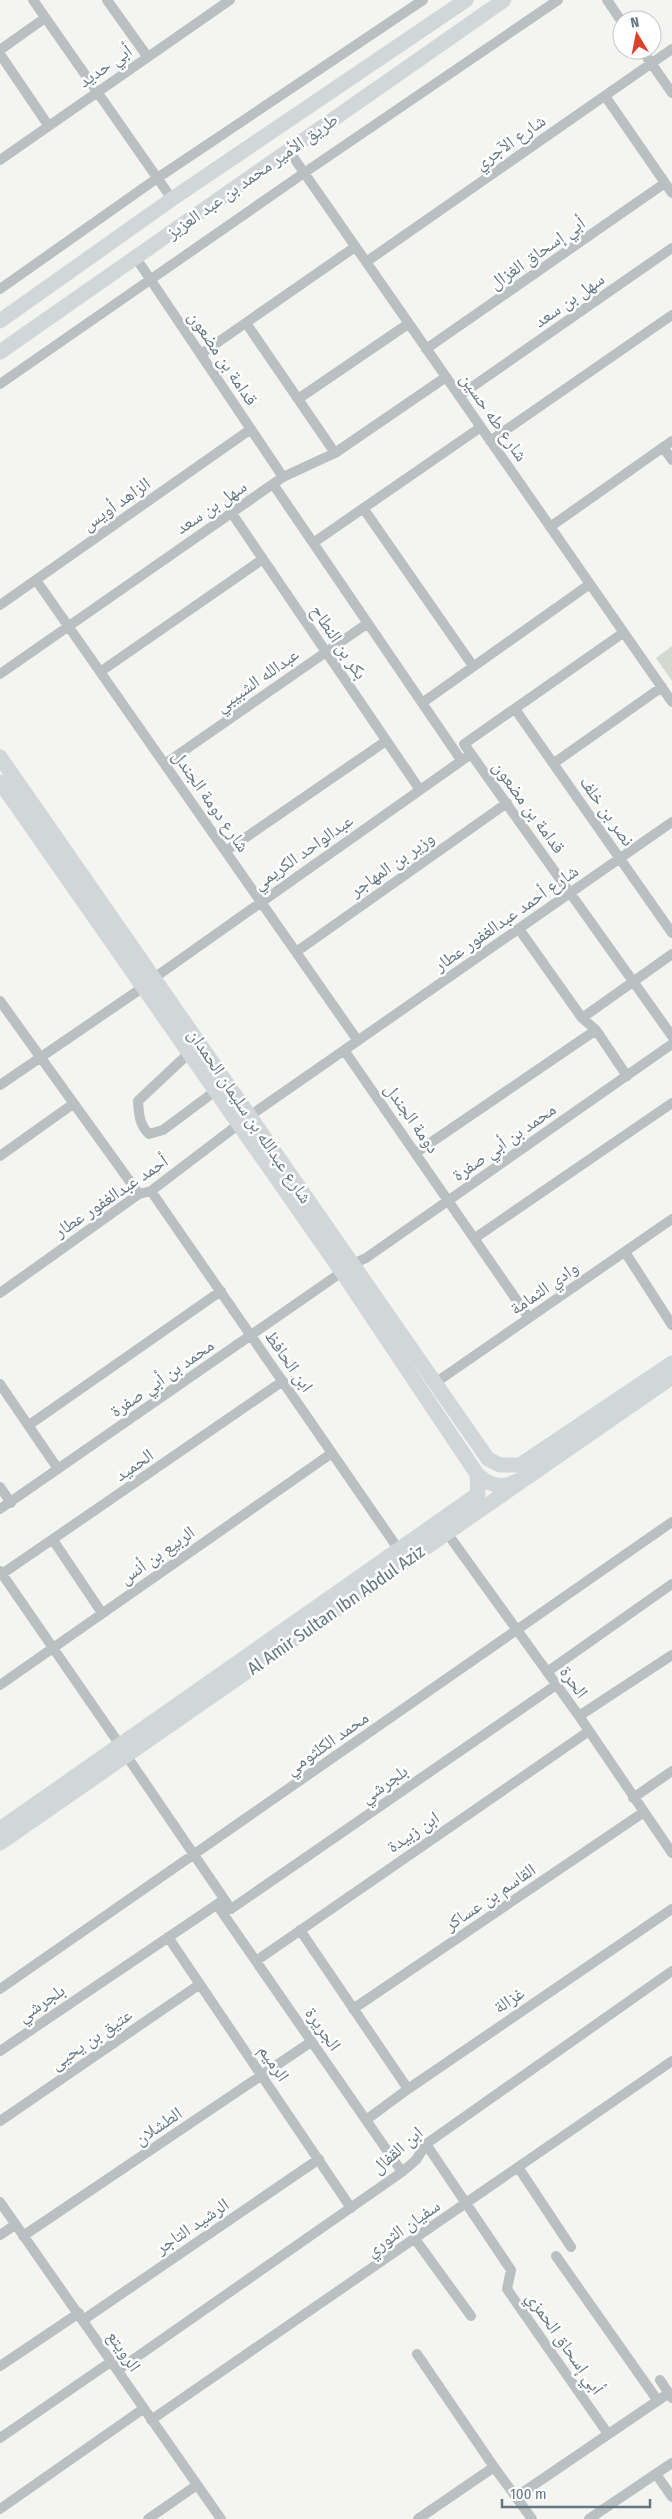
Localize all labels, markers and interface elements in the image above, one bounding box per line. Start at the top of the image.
north arrow [612,10,662,60]
text: N [629,14,640,32]
street label: أبي حديد [74,40,138,95]
street label: طريق الأمير محمد بن عبد العزيز [161,108,342,244]
street label: شارع الآجري [470,109,552,177]
street label: أبي إسحاق الغزال [485,212,591,297]
street label: سهل بن سعد [529,268,609,332]
street label: قدامة بن مضعون [183,307,263,409]
street label: شارع طه حسين [455,368,533,466]
street label: الزاهد أويس [77,472,155,536]
street label: سهل بن سعد [171,475,251,539]
street label: بكر بن النطاح [305,601,372,684]
street label: عبدالله الشبيبي [211,643,305,720]
street label: شارع دومة الجندل [168,746,254,856]
street label: قدامة بن مضعون [488,756,570,858]
street label: نصر بن خلف [575,772,639,850]
street label: عبدالواحد الكريمي [249,809,359,898]
street label: وزير بن المهاجر [345,827,439,902]
street label: شارع أحمد عبدالغفور عطار [429,860,582,977]
street label: شارع عبدالله بن سليمان الحمدان [183,1024,317,1208]
street label: دومة الجندل [380,1078,444,1158]
street label: محمد بن أبي صفرة [448,1098,562,1189]
street label: أحمد عبدالغفور عطار [49,1150,172,1243]
street label: وادي الثمامة [506,1256,584,1322]
street label: ابن الحافظ [260,1326,318,1396]
street label: محمد بن أبي صفرة [106,1334,220,1425]
street label: الحميد [110,1444,158,1486]
street label: الربيع بن أنس [115,1521,199,1590]
street label: Al Amir Sultan Ibn Abdul Aziz [243,1540,429,1680]
street label: الحرة [555,1661,593,1703]
street label: محمد الكلثومي [281,1706,375,1783]
street label: بلجرشي [356,1760,414,1811]
street label: ابن زبيدة [383,1807,443,1857]
street label: القاسم بن عساكر [439,1858,540,1937]
street label: بلجرشي [13,1979,71,2030]
street label: غزالة [489,1982,529,2018]
street label: عتيق بن يحيى [46,2003,136,2075]
street label: الجريرة [300,2003,346,2055]
street label: الرميم [253,2040,294,2086]
street label: الطشلان [130,2102,186,2150]
street label: ابن القفال [367,2122,427,2178]
street label: الرشيد التاجر [150,2193,233,2259]
street label: سفيان الثوري [362,2194,446,2265]
street label: أبي إسحاق الحمزي [519,2287,609,2401]
street label: الرويتع [101,2326,146,2376]
scale bar [502,2476,650,2508]
text: 100 m [510,2485,547,2503]

